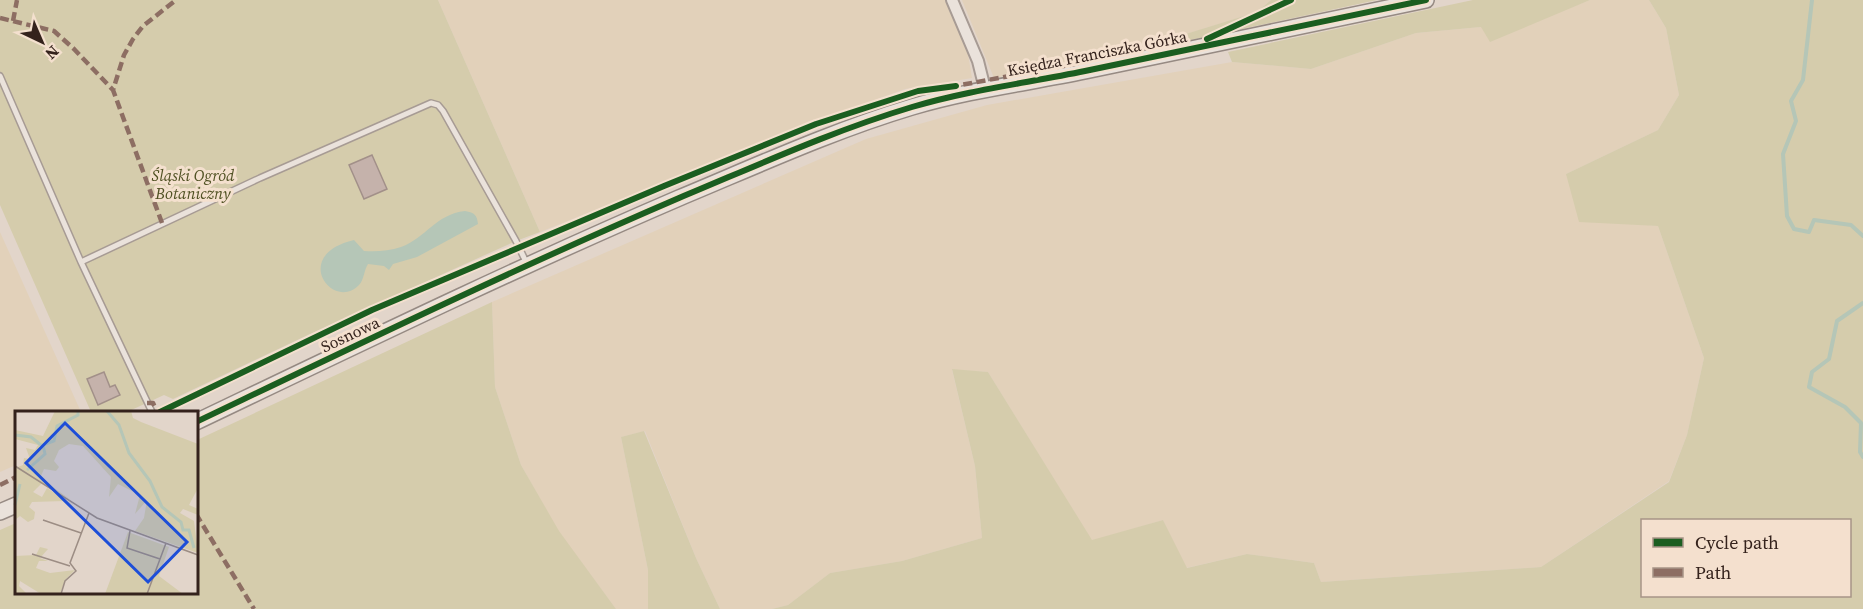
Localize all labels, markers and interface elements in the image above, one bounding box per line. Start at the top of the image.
north arrow [12,12,72,72]
street label: Księdza Franciszka Górka [1005,25,1190,81]
text: N [40,41,64,65]
park label: Śląski Ogród Botaniczny [152,164,235,204]
street label: Sosnowa [317,310,384,357]
inset map [15,411,198,594]
legend [1641,519,1851,597]
text: Cycle path [1695,530,1779,555]
text: Path [1695,560,1732,585]

